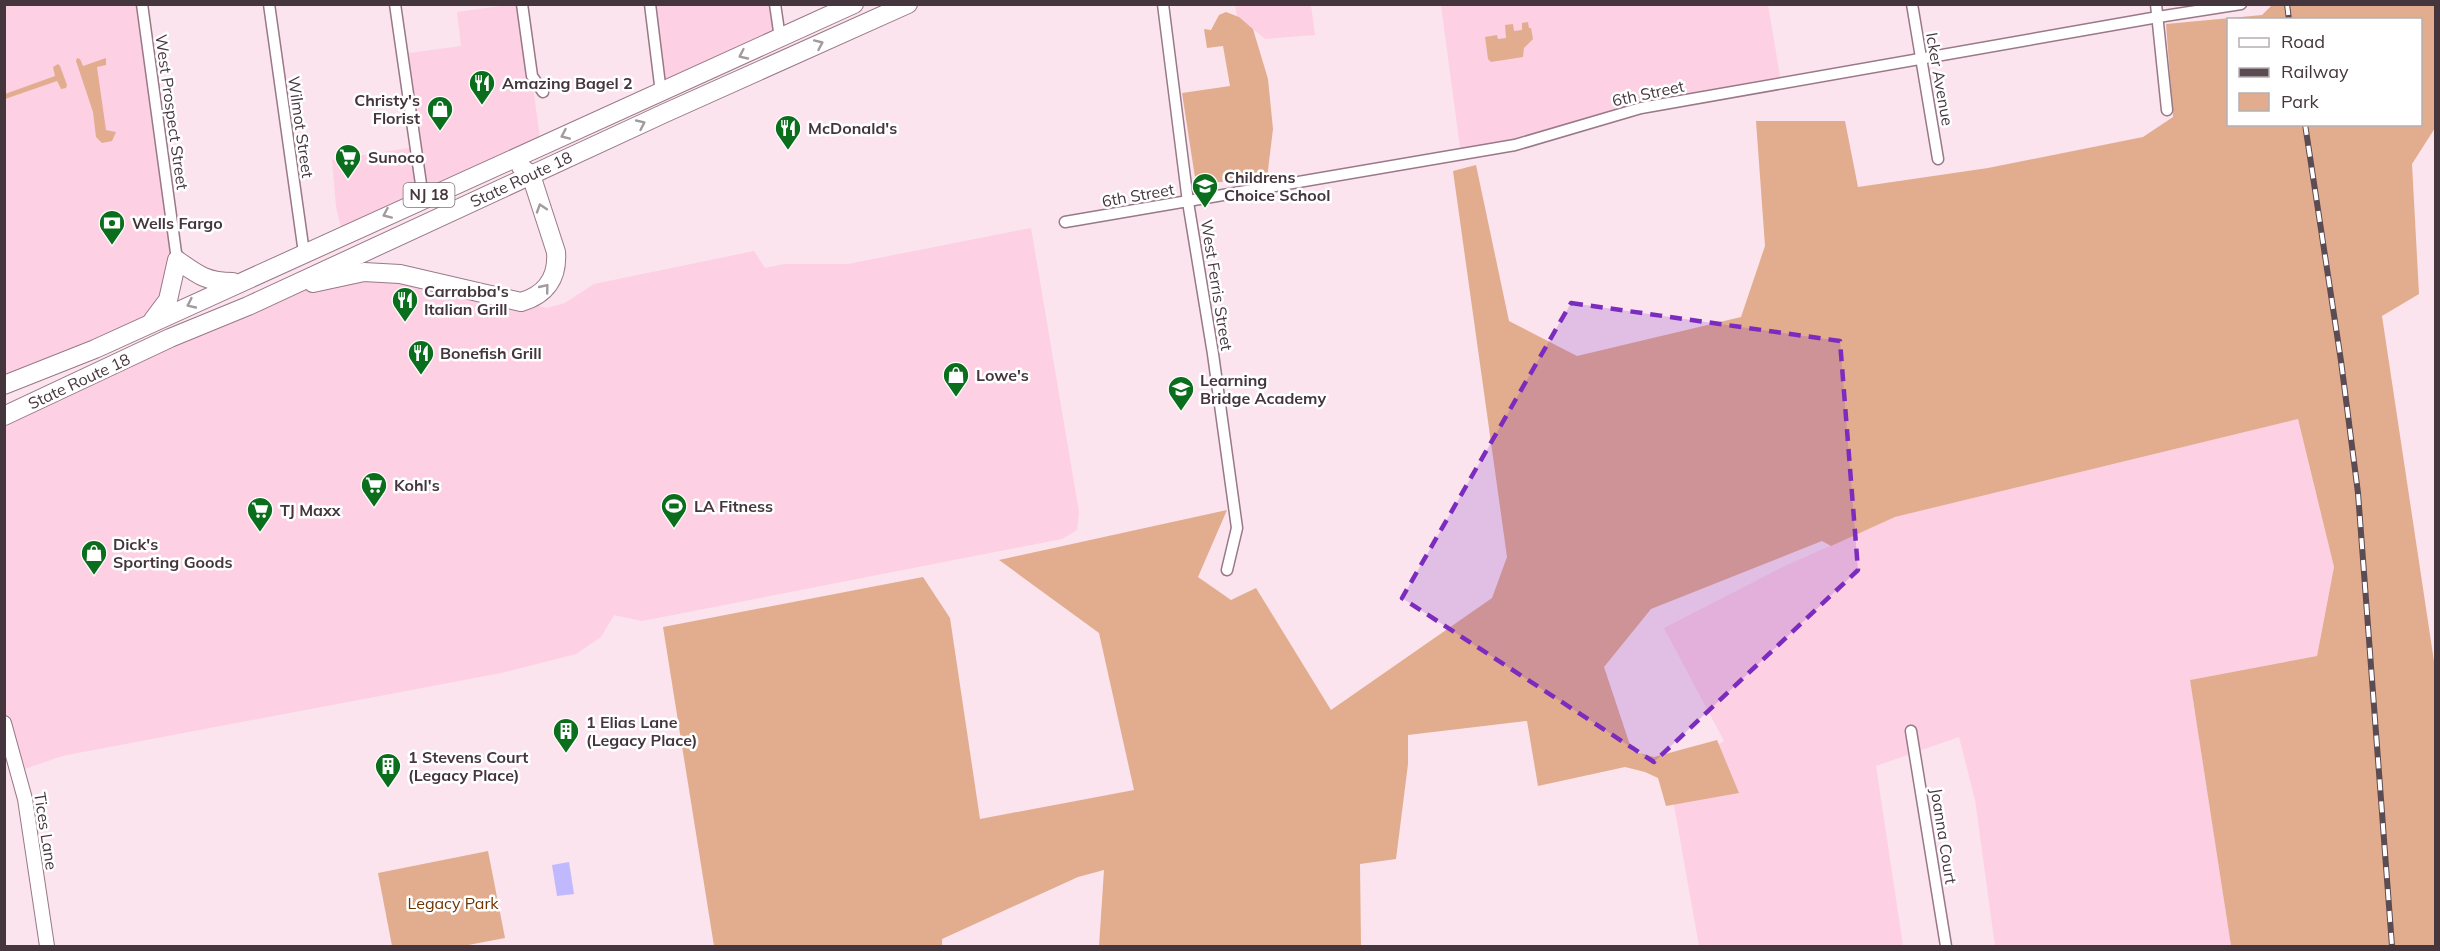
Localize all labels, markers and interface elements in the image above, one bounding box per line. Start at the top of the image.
legend [2227,18,2422,126]
text: Road [2281,30,2325,53]
street label: Icker Avenue [1922,31,1958,127]
street label: West Prospect Street [151,33,193,191]
one-way arrow [812,39,823,51]
one-way arrow [739,48,750,60]
text: Railway [2281,60,2349,83]
restaurant icon: Amazing Bagel 2 [467,68,497,106]
place label: Amazing Bagel 2 [502,73,633,93]
street label: Wilmot Street [284,75,318,180]
street label: 6th Street [1610,76,1686,110]
place label: Christy's Florist [354,90,420,128]
text: Park [2281,90,2320,113]
shop icon: Christy's Florist [425,94,455,132]
restaurant icon: McDonald's [773,113,803,151]
place label: McDonald's [808,118,897,138]
one-way arrow [635,120,646,132]
one-way arrow [561,128,572,140]
supermarket icon: Sunoco [333,142,363,180]
place label: Sunoco [368,147,424,167]
street label: State Route 18 [467,147,575,211]
place label: Childrens Choice School [1224,167,1330,205]
school or university icon: Childrens Choice School [1190,171,1220,209]
street label: 6th Street [1100,179,1176,211]
road number: NJ 18 [404,183,454,207]
one-way arrow [536,203,549,214]
one-way arrow [383,207,394,219]
bank icon: Wells Fargo [97,208,127,246]
place label: Wells Fargo [132,213,223,233]
street label: West Ferris Street [1197,218,1237,352]
place label: Carrabba's Italian Grill [424,281,509,319]
one-way arrow [537,284,548,295]
restaurant icon: Carrabba's Italian Grill [390,285,420,323]
one-way arrow [186,297,197,309]
restaurant icon: Bonefish Grill [406,338,436,376]
place label: Bonefish Grill [440,343,542,363]
street label: State Route 18 [25,349,133,413]
shop icon: Lowe's [941,360,971,398]
place label: Lowe's [976,365,1029,385]
place label: Learning Bridge Academy [1200,370,1326,408]
school or university icon: Learning Bridge Academy [1166,374,1196,412]
supermarket icon: Kohl's [359,470,389,508]
place label: Kohl's [394,475,440,495]
sports icon: LA Fitness [659,491,689,529]
supermarket icon: TJ Maxx [245,495,275,533]
place label: LA Fitness [694,496,773,516]
place label: TJ Maxx [280,500,341,520]
place label: Dick's Sporting Goods [113,534,232,572]
shop icon: Dick's Sporting Goods [79,538,109,576]
place label: 1 Elias Lane (Legacy Place) [586,712,697,750]
building icon: 1 Elias Lane (Legacy Place) [551,716,581,754]
place label: 1 Stevens Court (Legacy Place) [408,747,528,785]
building icon: 1 Stevens Court (Legacy Place) [373,751,403,789]
street label: Joanna Court [1927,786,1962,886]
street label: Tices Lane [30,791,62,871]
park label: Legacy Park [408,893,499,913]

